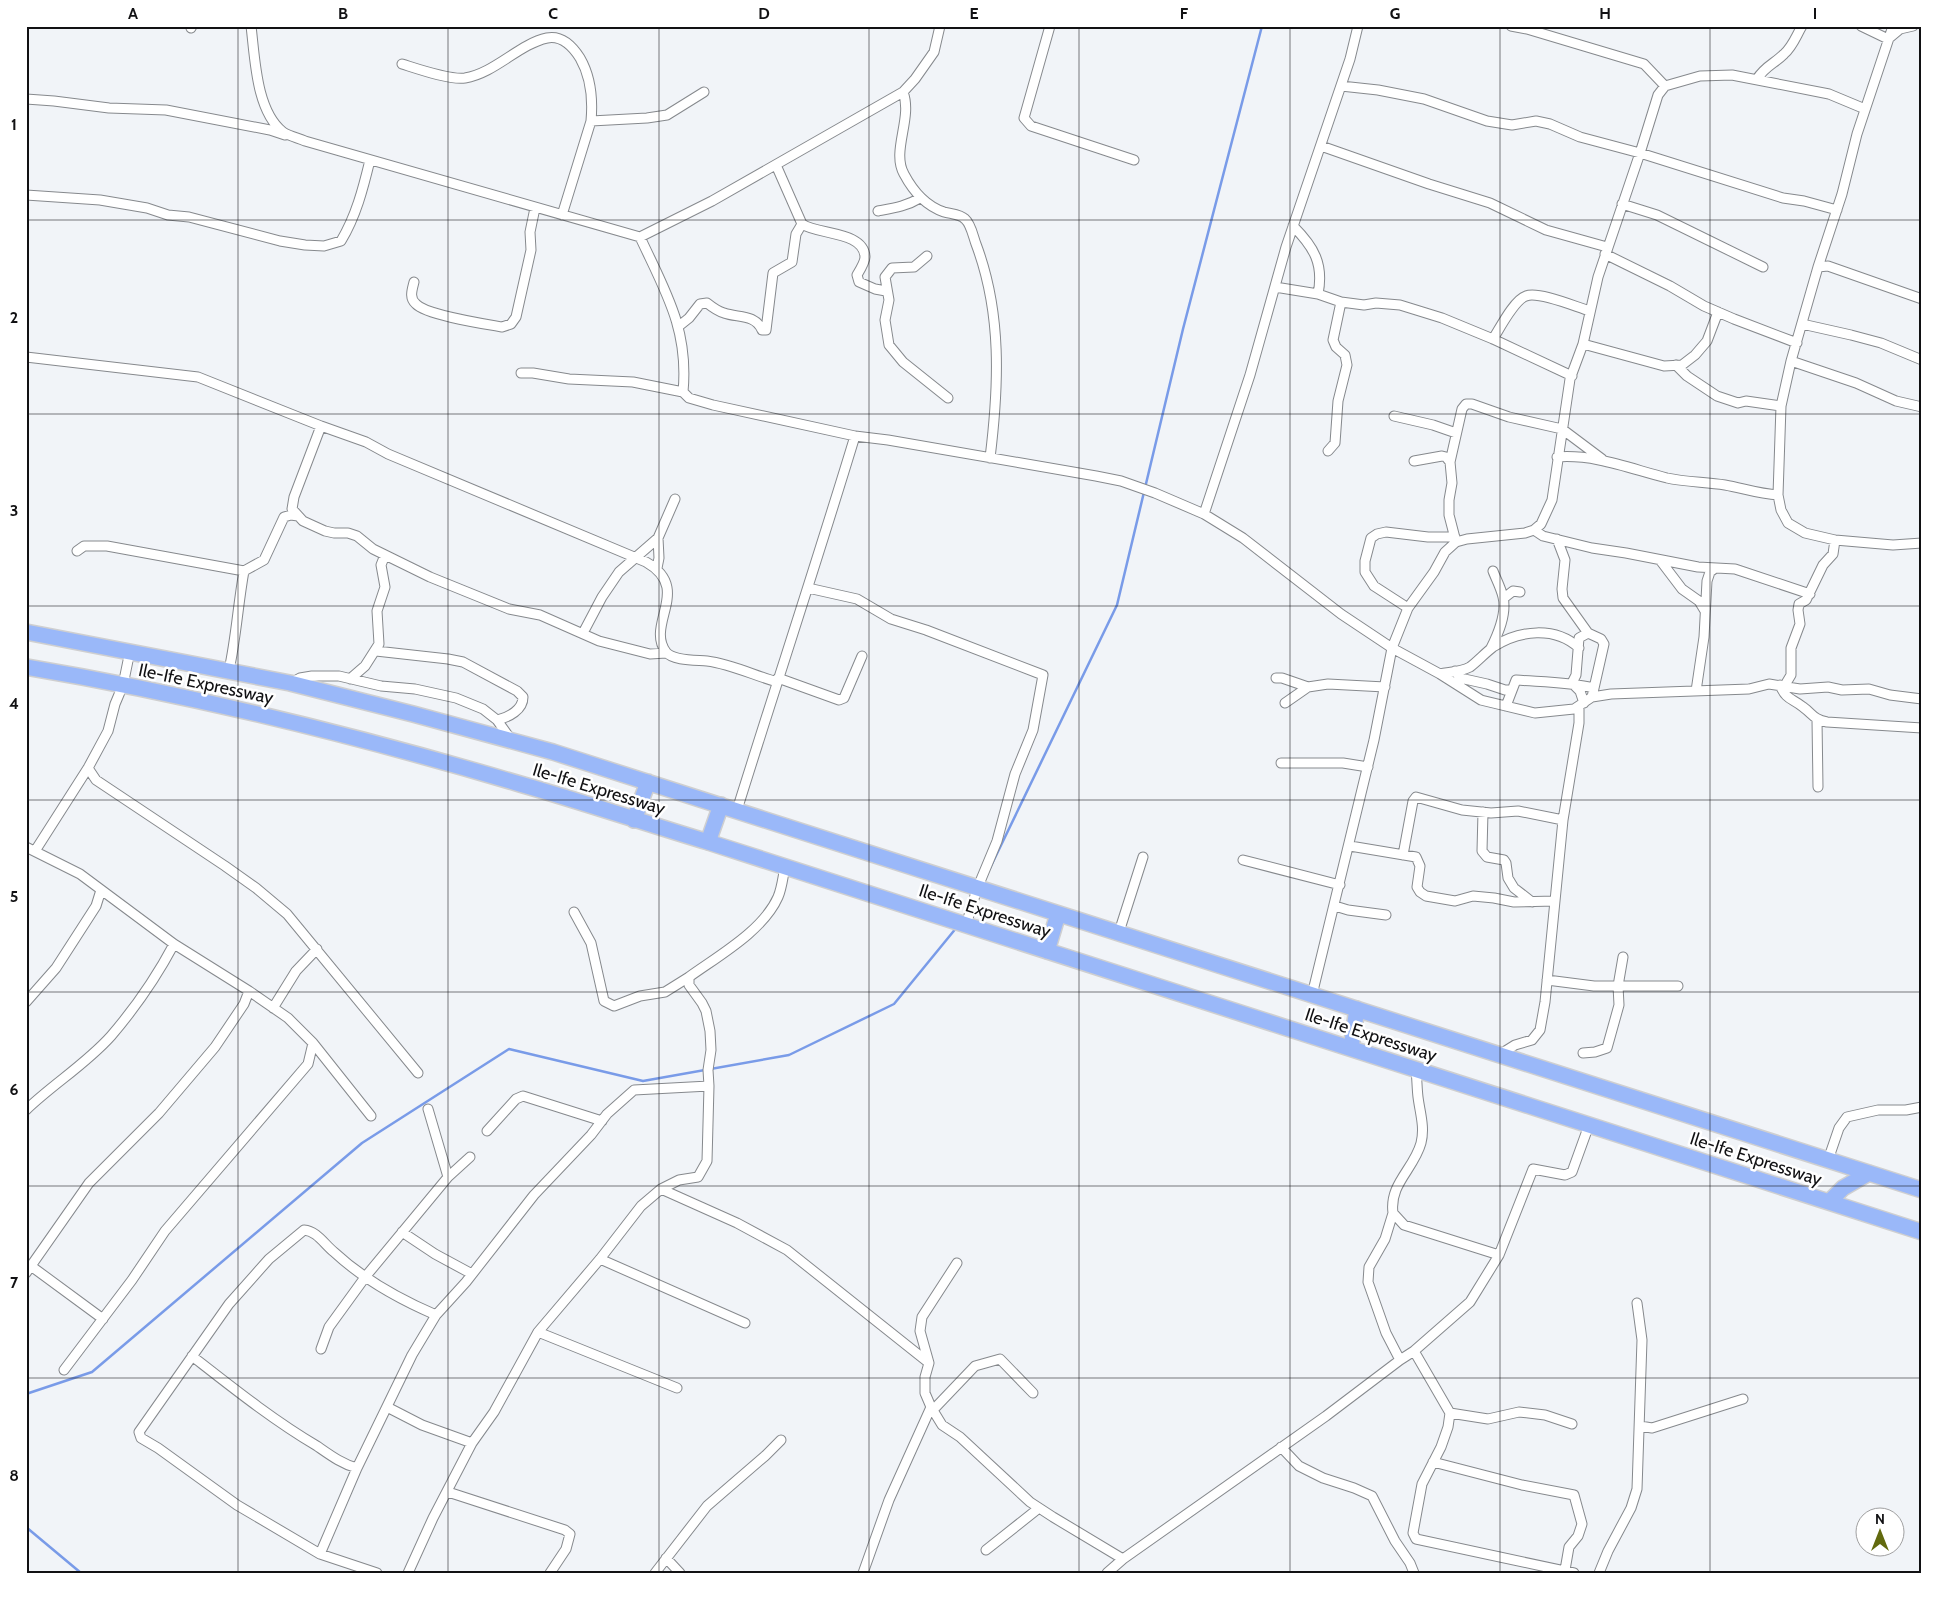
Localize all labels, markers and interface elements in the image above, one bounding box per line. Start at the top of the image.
text: A [128,4,138,23]
text: B [338,4,348,23]
text: C [548,4,558,23]
text: D [758,4,770,23]
text: E [969,4,979,23]
text: F [1180,4,1189,23]
text: G [1390,4,1400,23]
text: H [1599,4,1611,23]
text: I [1813,4,1817,23]
text: 1 [11,115,17,134]
text: 2 [10,308,18,327]
text: 3 [10,501,18,520]
street label: Ile-Ife Expressway [137,659,275,709]
text: 4 [9,694,19,713]
street label: Ile-Ife Expressway [530,758,668,820]
street label: Ile-Ife Expressway [916,879,1054,943]
text: 5 [10,887,18,906]
street label: Ile-Ife Expressway [1302,1003,1440,1067]
text: 6 [10,1080,19,1099]
street label: Ile-Ife Expressway [1687,1127,1825,1191]
text: 7 [10,1273,19,1292]
text: 8 [9,1466,19,1485]
north arrow [1856,1506,1906,1556]
text: N [1875,1510,1885,1528]

